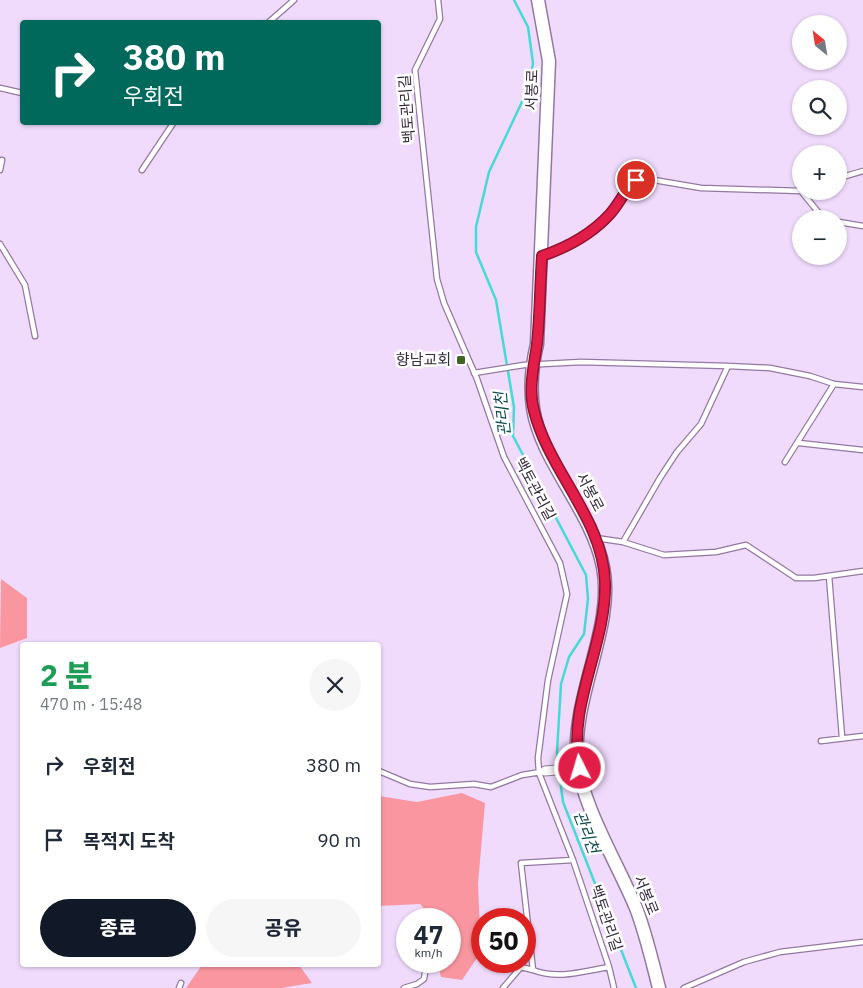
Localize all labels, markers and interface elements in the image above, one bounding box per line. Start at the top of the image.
north arrow [792,15,848,70]
map controls [792,15,847,265]
text: 380 m [123,34,226,80]
icon: right [40,40,105,105]
street label: 서봉로 [521,69,542,111]
street label: 백토관리길 [395,74,418,144]
button: search [792,80,847,135]
text: 우회전 [123,81,184,110]
button: + [792,145,847,200]
pin [615,159,657,201]
icon: arrive [622,166,650,194]
button: − [792,210,847,265]
place label: 향남교회 [396,350,451,369]
marker: 향남교회 [455,354,467,366]
water label: 관리천 [490,389,514,437]
street label: 백토관리길 [511,454,560,524]
street label: 서봉로 [572,469,609,515]
text: 2 분 [40,655,93,694]
button: close [309,659,361,711]
text: 470 m · 15:48 [40,694,142,714]
position arrow [553,741,605,793]
icon: right [40,751,68,779]
text: 380 m [306,753,361,777]
text: 우회전 [83,754,135,778]
water label: 관리천 [570,808,605,858]
icon: arrive [40,826,68,854]
text: 90 m [317,828,361,852]
text: 목적지 도착 [83,829,175,853]
street label: 서봉로 [630,872,663,918]
street label: 백토관리길 [586,882,627,954]
button: 종료 [40,899,196,957]
button: 공유 [206,899,361,957]
speed limit sign: 50 [471,908,536,973]
text: 47 [413,918,444,951]
text: km/h [414,945,443,960]

